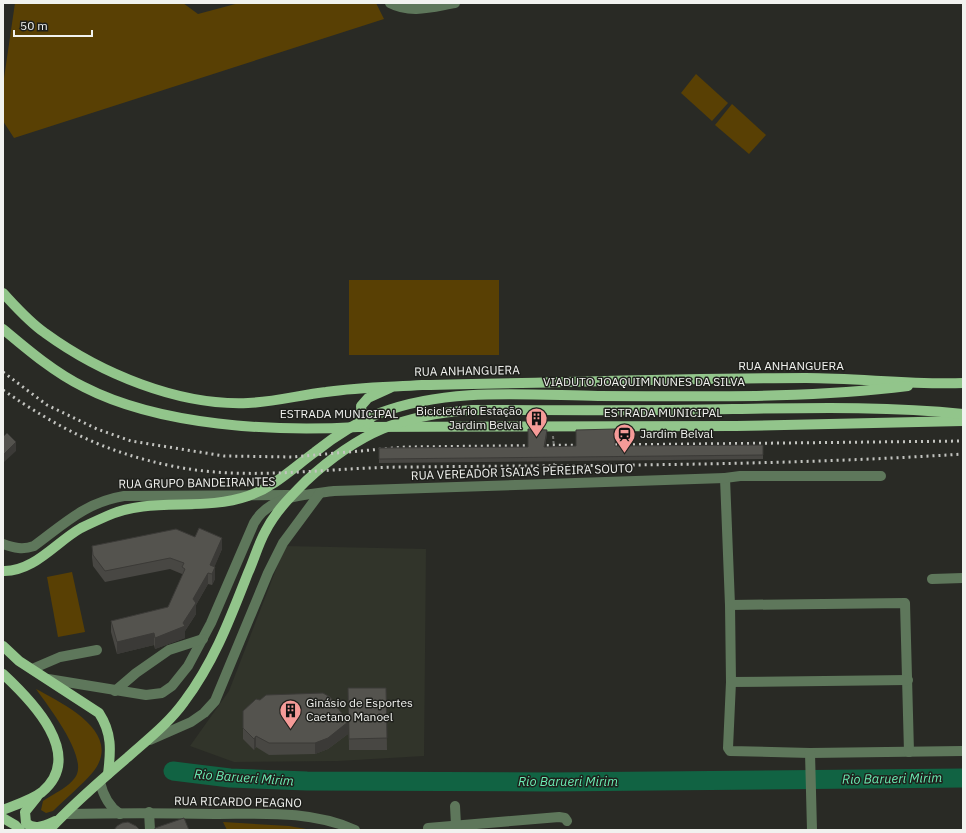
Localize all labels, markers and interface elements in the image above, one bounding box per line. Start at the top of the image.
scale bar [14,12,92,38]
text: 50 m [20,18,48,33]
street label: RUA ANHANGUERA [738,358,844,373]
street label: RUA ANHANGUERA [414,362,520,379]
street label: VIADUTO JOAQUIM NUNES DA SILVA [543,374,745,389]
place label: Bicicletário Estação Jardim Belval [416,403,522,432]
building icon: Bicicletário Estação Jardim Belval [524,405,550,438]
street label: ESTRADA MUNICIPAL [604,405,722,420]
street label: ESTRADA MUNICIPAL [280,406,398,421]
station icon: Jardim Belval [612,421,638,454]
place label: Jardim Belval [640,426,713,441]
street label: RUA VEREADOR ISAIAS PEREIRA SOUTO [411,460,633,483]
street label: RUA GRUPO BANDEIRANTES [118,474,276,491]
place label: Ginásio de Esportes Caetano Manoel [306,695,413,724]
building icon: Ginásio de Esportes Caetano Manoel [278,697,304,730]
water label: Rio Barueri Mirim [193,766,295,789]
water label: Rio Barueri Mirim [842,769,942,788]
water label: Rio Barueri Mirim [518,773,618,790]
street label: RUA RICARDO PEAGNO [174,793,302,810]

